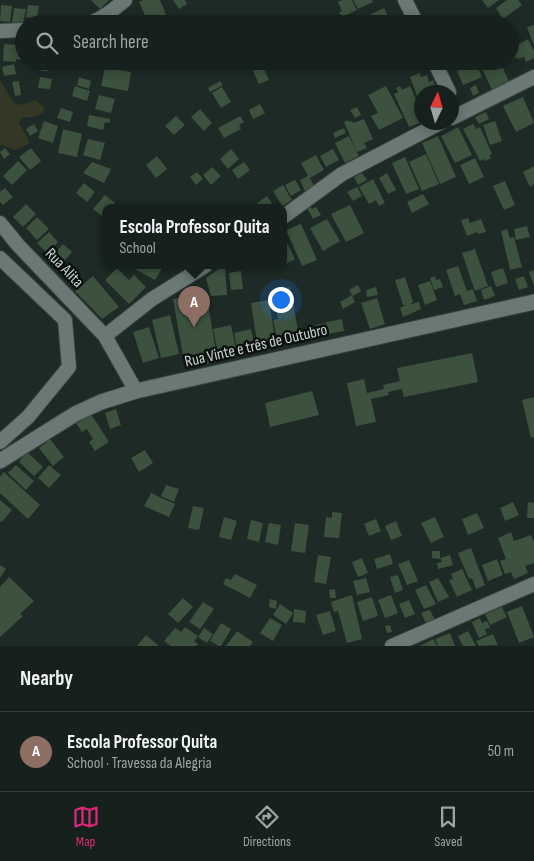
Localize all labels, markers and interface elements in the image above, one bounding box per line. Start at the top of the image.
search box [15,15,519,70]
icon: search [33,29,61,57]
text: Search here [73,31,149,54]
north arrow [414,85,459,130]
popup [102,204,287,269]
text: Escola Professor Quita [119,216,270,239]
text: School [119,239,156,258]
street label: Rua Alita [41,244,87,292]
pin: A [178,286,210,327]
your location [268,287,294,313]
street label: Rua Vinte e três de Outubro [183,320,329,372]
text: Nearby [20,666,73,691]
text: Escola Professor Quita [67,731,217,754]
text: A [32,742,40,761]
text: 50 m [488,742,514,761]
text: School · Travessa da Alegria [67,754,212,773]
tab: Map [72,803,100,850]
tab: Directions [243,803,291,850]
tab: Saved [434,803,462,850]

